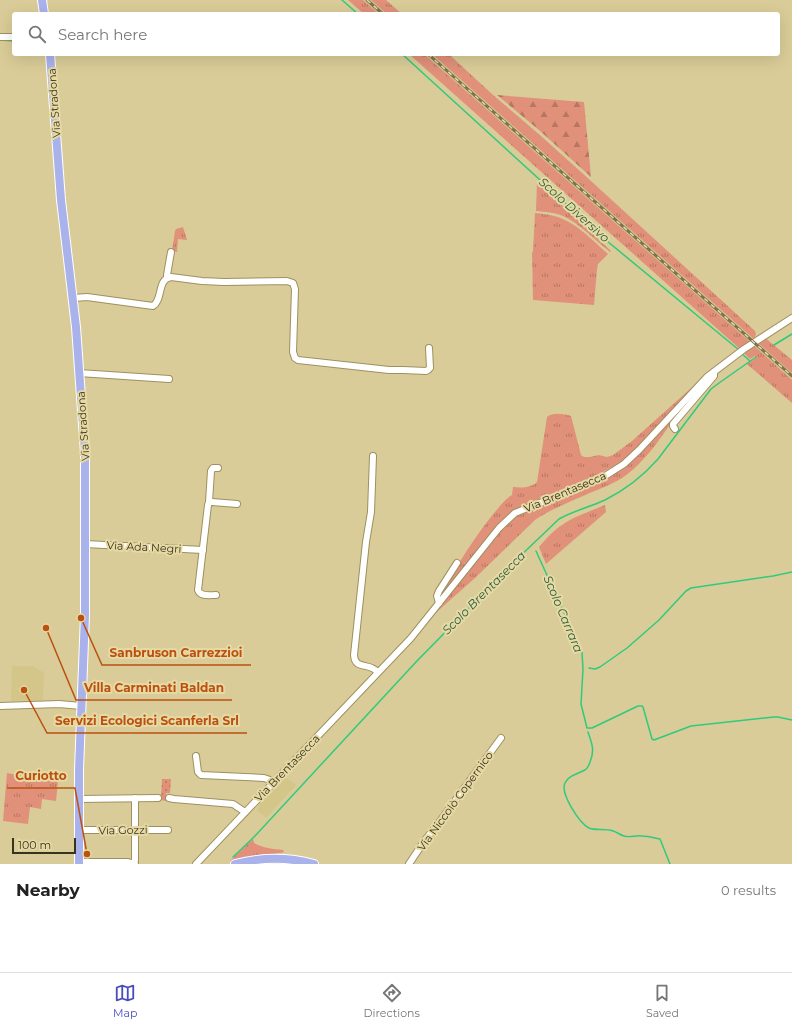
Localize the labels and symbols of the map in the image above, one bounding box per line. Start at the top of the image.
street label: Via Stradona [45,68,63,138]
water label: Scolo Diversivo [536,174,613,246]
street label: Via Stradona [74,391,92,461]
street label: Via Brentasecca [522,468,608,516]
street label: Via Ada Negri [106,538,182,556]
water label: Scolo Brentasecca [439,548,528,637]
water label: Scolo Carrara [540,573,586,655]
callout: Sanbruson Carrezzioi [102,641,251,665]
text: Sanbruson Carrezzioi [110,645,242,660]
callout: Villa Carminati Baldan [76,676,232,700]
text: Villa Carminati Baldan [83,680,224,695]
callout: Servizi Ecologici Scanferla Srl [47,709,247,733]
text: Servizi Ecologici Scanferla Srl [55,713,239,728]
street label: Via Brentasecca [251,731,323,805]
street label: Via Niccolò Copernico [414,748,496,854]
callout: Curiotto [7,764,75,788]
text: Curiotto [15,768,67,783]
street label: Via Gozzi [98,823,148,837]
scale bar [12,836,76,855]

